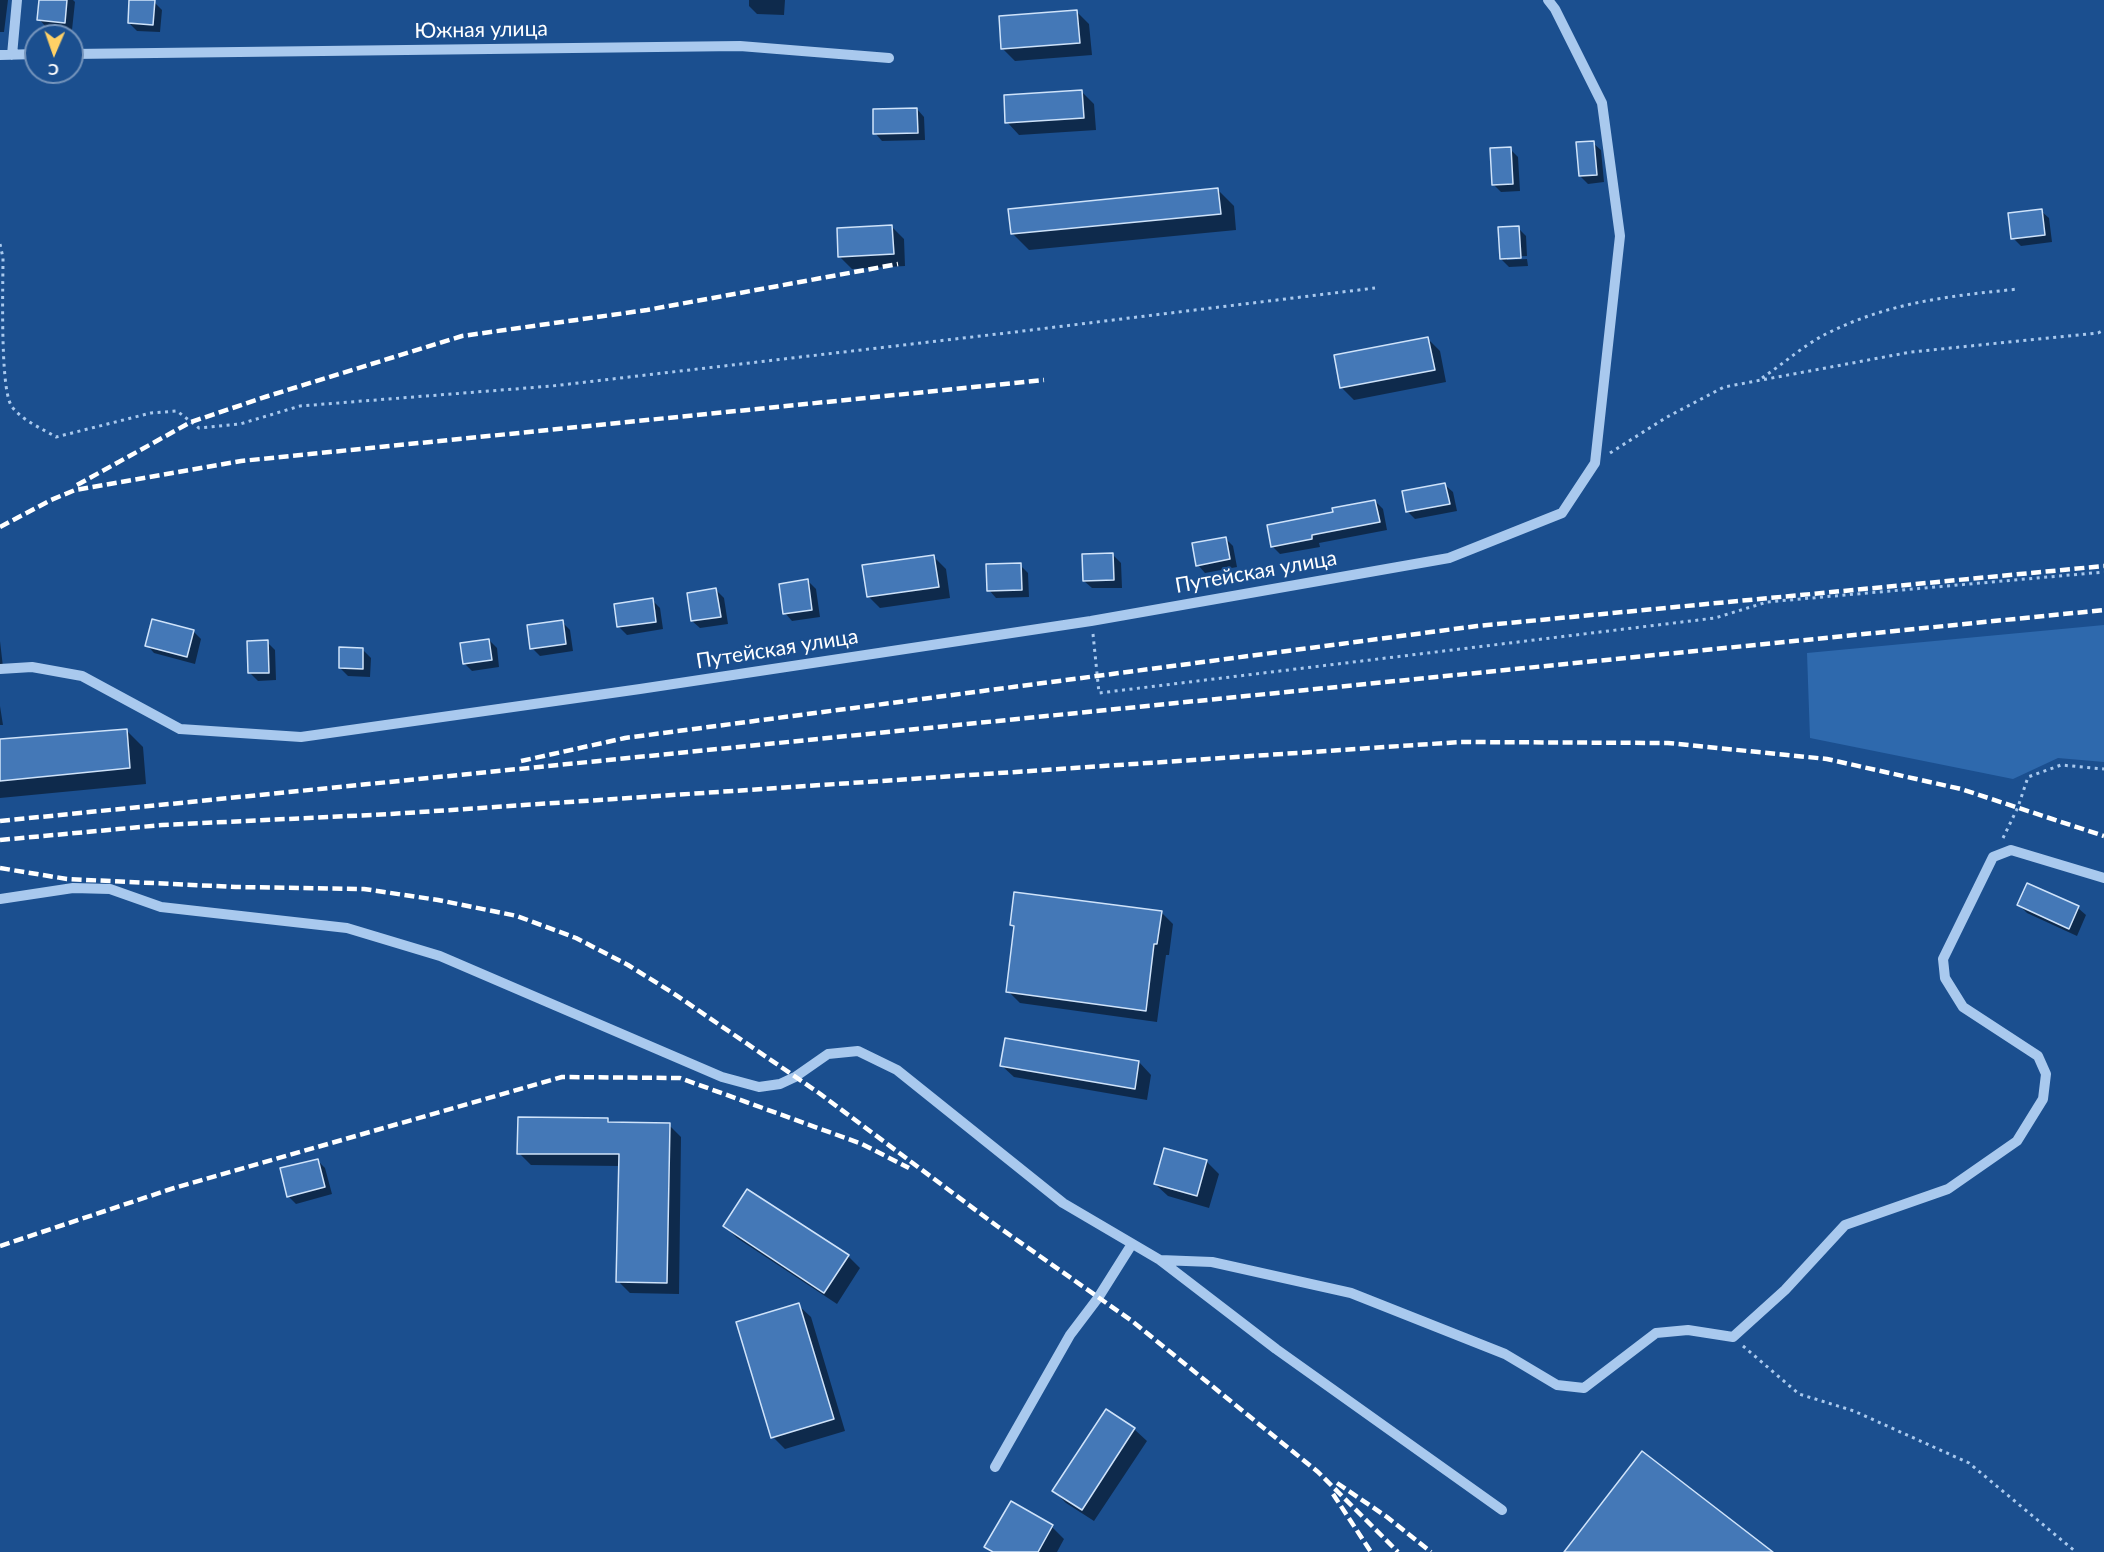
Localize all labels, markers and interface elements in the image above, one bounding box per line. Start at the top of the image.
street label: Южная улица [414,16,548,44]
north arrow [24,24,84,84]
text: С [48,61,59,80]
street label: Путейская улица [1173,545,1339,599]
street label: Путейская улица [694,624,860,674]

